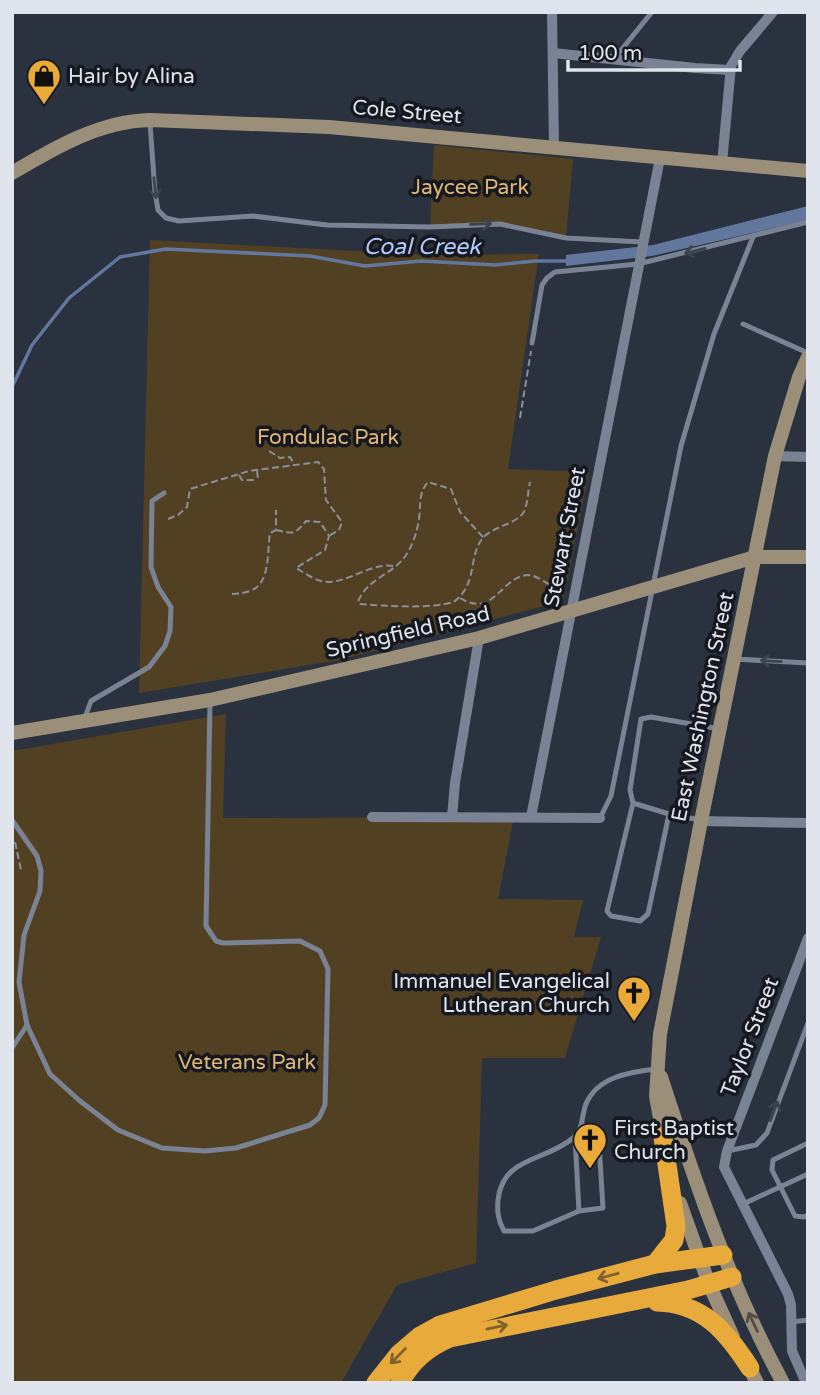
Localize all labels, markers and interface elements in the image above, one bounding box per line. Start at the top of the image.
scale bar [568,28,740,72]
text: 100 m [578,41,642,66]
shop icon: Hair by Alina [25,57,63,106]
place label: Hair by Alina [68,64,195,89]
street label: Cole Street [351,95,463,129]
park label: Jaycee Park [411,175,529,200]
one-way arrow [149,176,162,199]
one-way arrow [469,218,492,231]
water label: Coal Creek [363,233,482,261]
one-way arrow [684,244,707,258]
park label: Fondulac Park [257,425,399,450]
street label: Stewart Street [539,465,591,609]
street label: East Washington Street [666,590,740,824]
street label: Springfield Road [324,601,492,663]
one-way arrow [760,654,782,667]
place label: Immanuel Evangelical Lutheran Church [393,969,610,1018]
church icon: Immanuel Evangelical Lutheran Church [615,974,653,1023]
street label: Taylor Street [716,974,784,1100]
park label: Veterans Park [178,1050,316,1075]
one-way arrow [769,1101,782,1123]
place label: First Baptist Church [614,1116,734,1165]
church icon: First Baptist Church [571,1121,609,1170]
one-way arrow [597,1270,620,1283]
one-way arrow [745,1312,759,1333]
one-way arrow [485,1320,508,1334]
one-way arrow [389,1347,406,1364]

